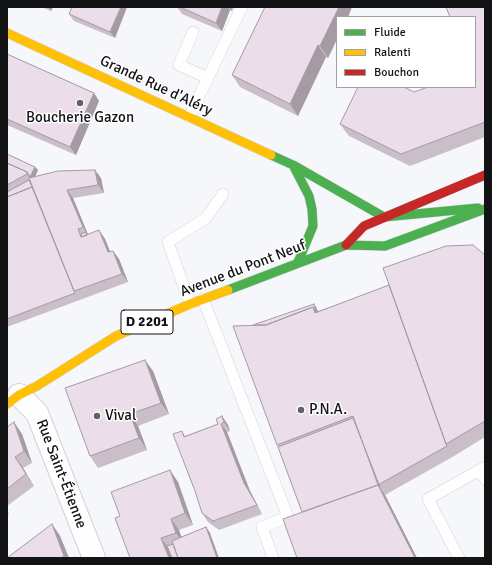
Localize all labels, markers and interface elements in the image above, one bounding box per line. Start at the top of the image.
legend [336,16,476,88]
text: Fluide [374,25,406,40]
text: Ralenti [374,45,411,60]
street label: Grande Rue d'Aléry [97,52,215,120]
text: Bouchon [374,65,419,80]
marker: Boucherie Gazon [75,98,85,108]
place label: Boucherie Gazon [26,109,134,127]
street label: Avenue du Pont Neuf [178,237,308,301]
road number: D 2201 [121,310,173,334]
place label: P.N.A. [309,401,347,419]
marker: P.N.A. [296,405,306,415]
place label: Vival [105,407,136,425]
marker: Vival [92,411,102,421]
street label: Rue Saint-Étienne [32,417,90,531]

